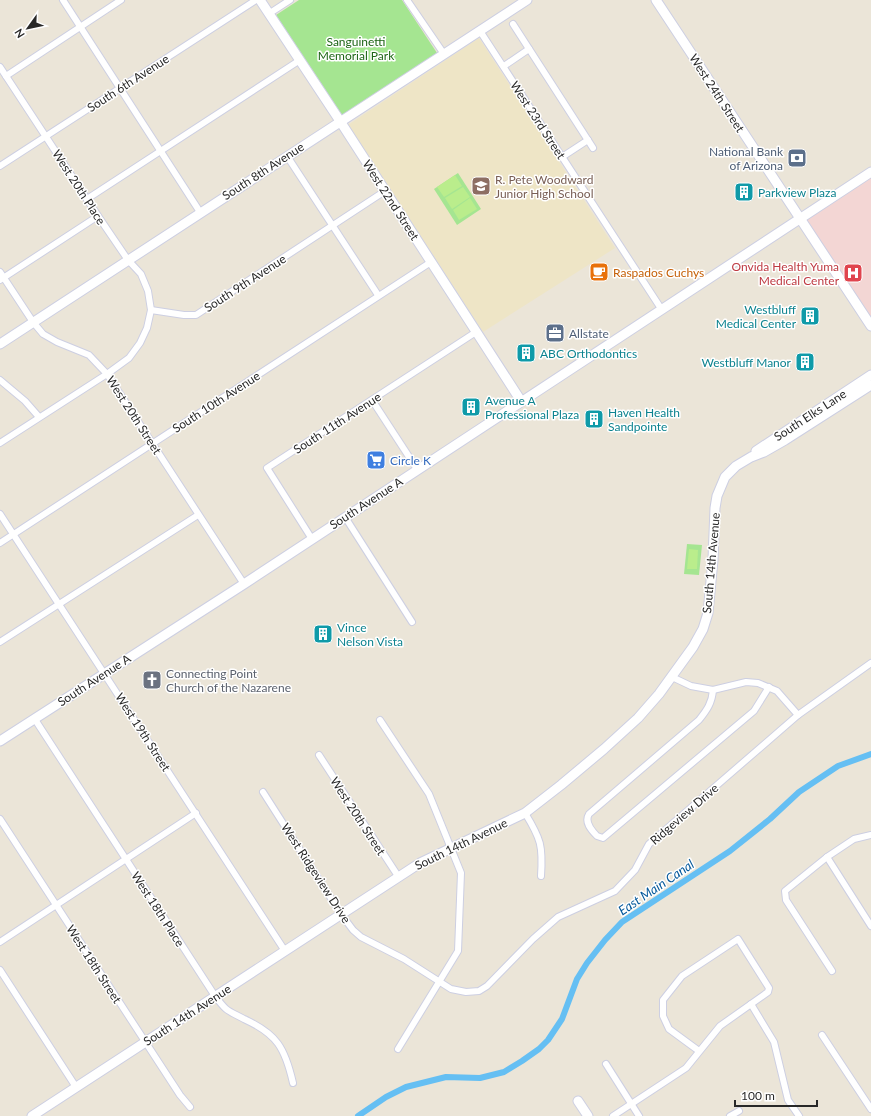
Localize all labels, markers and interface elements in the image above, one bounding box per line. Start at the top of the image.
north arrow [8,8,48,48]
text: N [11,27,27,41]
park label: Sanguinetti Memorial Park [318,34,395,63]
street label: South 6th Avenue [84,51,172,115]
street label: West 24th Street [686,51,748,136]
street label: West 23rd Street [507,78,569,162]
street label: South 8th Avenue [219,139,307,203]
place label: National Bank of Arizona [709,144,784,173]
street label: West 20th Place [49,147,109,227]
bank icon: National Bank of Arizona [786,147,808,169]
street label: West 22nd Street [359,157,423,244]
place label: R. Pete Woodward Junior High School [495,172,593,201]
school or university icon: R. Pete Woodward Junior High School [470,175,492,197]
building icon: Parkview Plaza [733,181,755,203]
place label: Parkview Plaza [758,185,836,200]
street label: South 9th Avenue [201,251,289,315]
place label: Onvida Health Yuma Medical Center [731,259,840,288]
cafe icon: Raspados Cuchys [588,261,610,283]
hospital icon: Onvida Health Yuma Medical Center [842,262,864,284]
place label: Raspados Cuchys [613,265,704,280]
place label: Westbluff Medical Center [716,302,797,331]
building icon: Westbluff Medical Center [799,305,821,327]
office icon: Allstate [544,322,566,344]
place label: Allstate [569,326,609,341]
building icon: ABC Orthodontics [515,342,537,364]
place label: ABC Orthodontics [540,346,637,361]
building icon: Westbluff Manor [794,351,816,373]
place label: Westbluff Manor [702,355,792,370]
street label: South 10th Avenue [169,368,263,436]
street label: West 20th Street [103,373,165,458]
street label: South Elks Lane [771,386,849,444]
street label: South 11th Avenue [290,389,384,457]
place label: Avenue A Professional Plaza [485,393,579,422]
building icon: Avenue A Professional Plaza [460,396,482,418]
place label: Haven Health Sandpointe [608,405,680,434]
building icon: Haven Health Sandpointe [583,408,605,430]
supermarket icon: Circle K [365,449,387,471]
place label: Circle K [390,453,431,468]
street label: South Avenue A [327,473,406,532]
street label: South 14th Avenue [699,512,723,614]
place label: Vince Nelson Vista [337,620,403,649]
building icon: Vince Nelson Vista [312,623,334,645]
street label: South Avenue A [55,650,134,709]
place label: Connecting Point Church of the Nazarene [166,666,291,695]
church icon: Connecting Point Church of the Nazarene [141,669,163,691]
street label: West 19th Street [112,690,174,775]
street label: West 20th Street [327,774,389,859]
street label: Ridgeview Drive [647,780,721,848]
street label: South 14th Avenue [412,815,510,873]
street label: West Ridgeview Drive [278,820,354,926]
water label: East Main Canal [615,856,697,918]
street label: West 18th Place [128,869,188,949]
street label: West 18th Street [63,922,125,1007]
street label: South 14th Avenue [140,981,234,1049]
scale bar [735,1082,817,1108]
text: 100 m [741,1088,775,1103]

